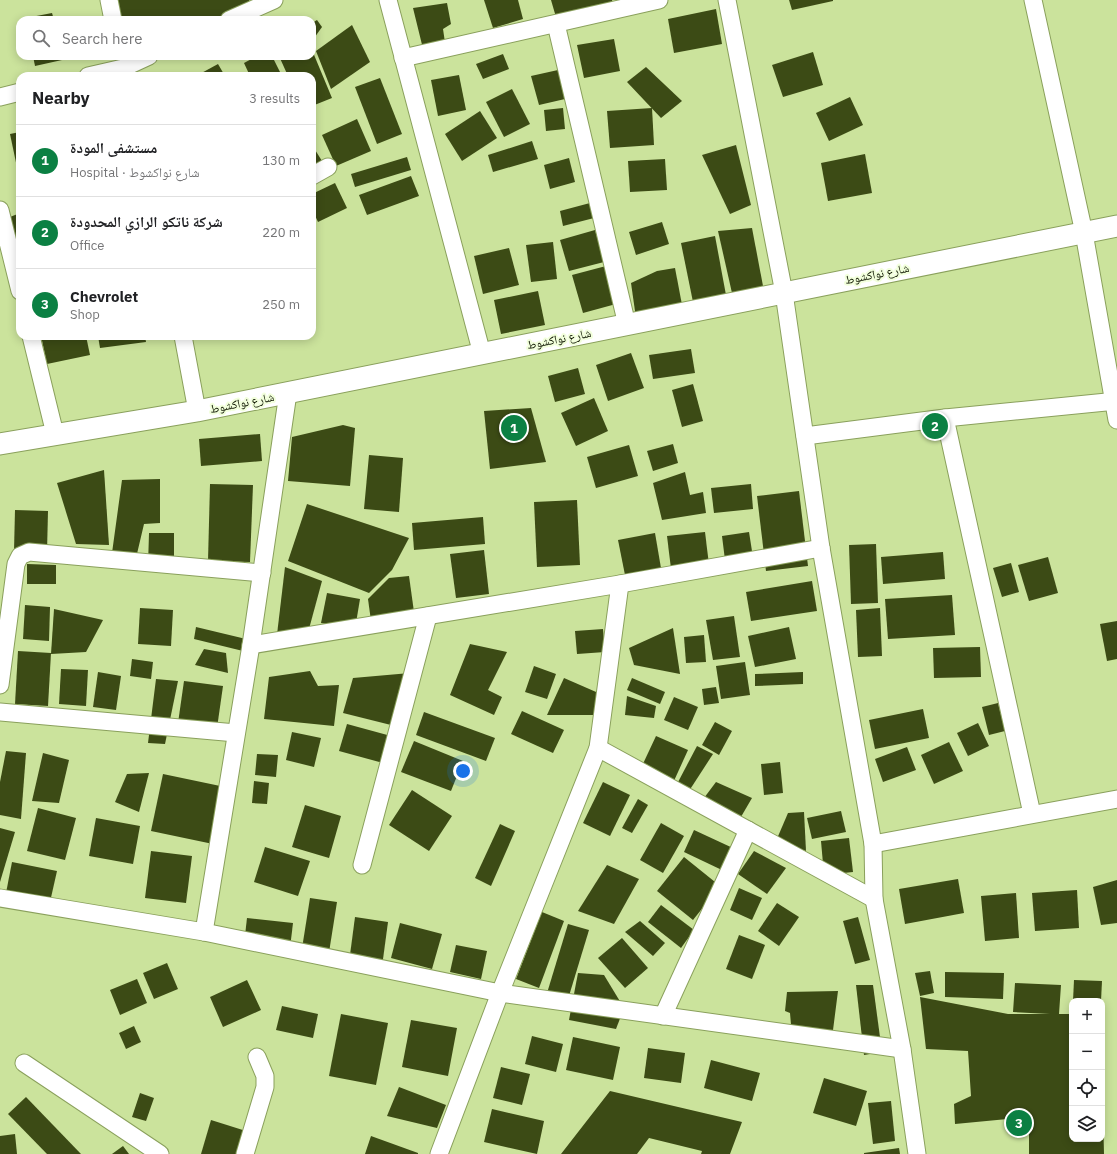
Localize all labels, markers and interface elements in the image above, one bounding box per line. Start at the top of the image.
search box [16,16,316,60]
icon: search [30,27,52,49]
text: Search here [62,29,142,48]
text: Nearby [32,87,90,109]
text: 3 results [249,90,300,107]
text: مستشفى المودة [70,138,157,157]
text: 1 [41,152,49,169]
text: 130 m [262,152,300,169]
text: Hospital · شارع نواكشوط [70,164,200,181]
text: شركة ناتكو الرازي المحدودة [70,212,223,231]
text: 2 [41,224,49,241]
text: 220 m [262,224,300,241]
text: Office [70,237,104,254]
street label: شارع نواكشوط [843,260,911,288]
text: Chevrolet [70,287,138,306]
text: 3 [41,296,49,313]
text: 250 m [262,296,300,313]
text: Shop [70,306,100,323]
street label: شارع نواكشوط [525,325,593,353]
street label: شارع نواكشوط [208,389,276,417]
pin: 2 [922,411,948,441]
pin: 1 [501,413,527,443]
your location [453,761,473,781]
map controls [1069,998,1105,1142]
button: + [1069,998,1105,1034]
button: − [1069,1034,1105,1070]
button: locate [1069,1070,1105,1106]
button: layers [1069,1106,1105,1142]
pin: 3 [1006,1108,1032,1138]

